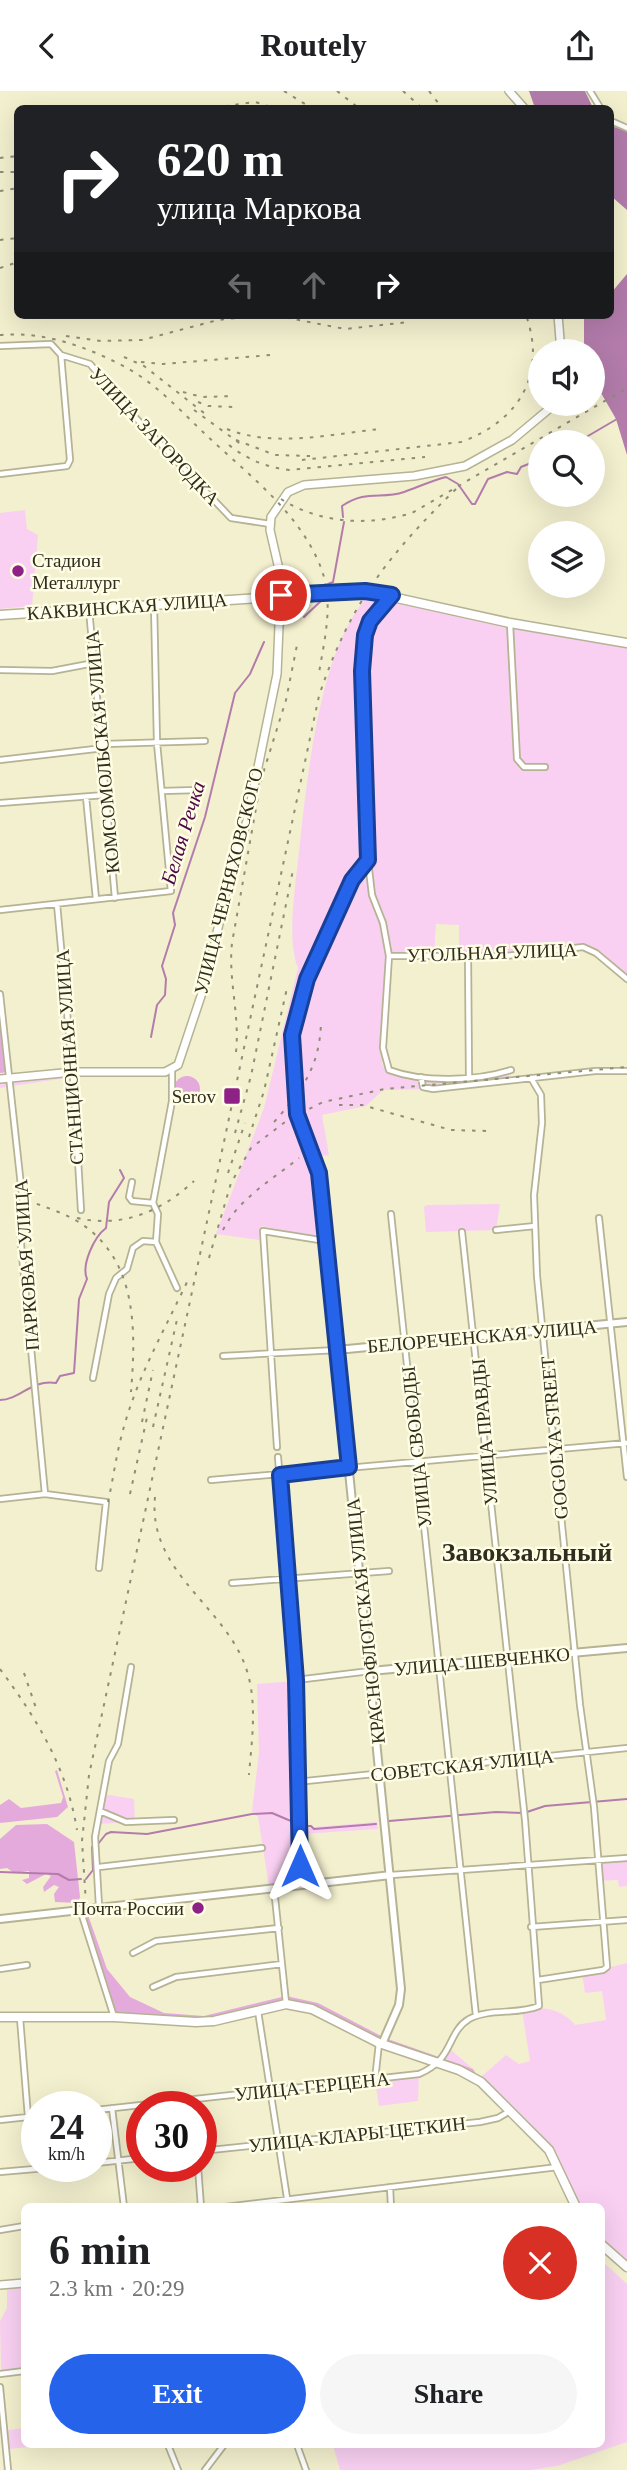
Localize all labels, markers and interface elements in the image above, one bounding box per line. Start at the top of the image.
icon: back [28,27,66,65]
text: Routely [260,27,367,63]
icon: share [561,27,599,65]
text: 620 m [157,132,284,187]
icon: right [42,133,133,224]
text: улица Маркова [157,190,361,226]
icon: left [222,266,260,304]
icon: ahead [295,266,333,304]
icon: right [368,266,406,304]
map controls [528,339,605,598]
button: sound [528,339,605,416]
street label: УЛИЦА ЗАГОРОДКА [85,363,224,510]
button: search [528,430,605,507]
button: layers [528,521,605,598]
place label: Стадион Металлург [32,550,120,593]
marker: Стадион Металлург [10,563,26,579]
pin [251,565,311,625]
icon: arrive [262,576,300,614]
street label: КАКВИНСКАЯ УЛИЦА [26,589,228,624]
street label: КОМСОМОЛЬСКАЯ УЛИЦА [81,629,124,874]
street label: УЛИЦА ЧЕРНЯХОВСКОГО [190,766,267,997]
water label: Белая Речка [156,778,210,889]
street label: УГОЛЬНАЯ УЛИЦА [406,939,578,966]
street label: СТАНЦИОННАЯ УЛИЦА [51,948,88,1165]
place label: Serov [172,1086,216,1107]
marker: Serov [222,1086,242,1106]
street label: ПАРКОВАЯ УЛИЦА [10,1178,43,1351]
street label: БЕЛОРЕЧЕНСКАЯ УЛИЦА [366,1316,598,1357]
street label: GOGOLYA STREET [537,1355,572,1520]
street label: УЛИЦА ПРАВДЫ [468,1358,501,1506]
street label: УЛИЦА СВОБОДЫ [398,1365,435,1529]
street label: КРАСНОФЛОТСКАЯ УЛИЦА [342,1496,389,1745]
district label: Завокзальный [442,1538,612,1567]
street label: УЛИЦА ШЕВЧЕНКО [393,1643,571,1680]
street label: СОВЕТСКАЯ УЛИЦА [369,1745,555,1786]
position arrow [263,1829,337,1903]
place label: Почта России [73,1898,184,1919]
marker: Почта России [190,1900,206,1916]
street label: УЛИЦА ГЕРЦЕНА [233,2068,391,2105]
speed limit sign: 30 [126,2091,217,2182]
text: 24 [49,2108,84,2147]
street label: УЛИЦА КЛАРЫ ЦЕТКИН [247,2113,467,2156]
text: km/h [48,2144,85,2164]
button: close [503,2226,577,2300]
text: 6 min [49,2227,151,2273]
text: 2.3 km · 20:29 [49,2276,184,2301]
button: Exit [49,2354,306,2434]
button: Share [320,2354,577,2434]

